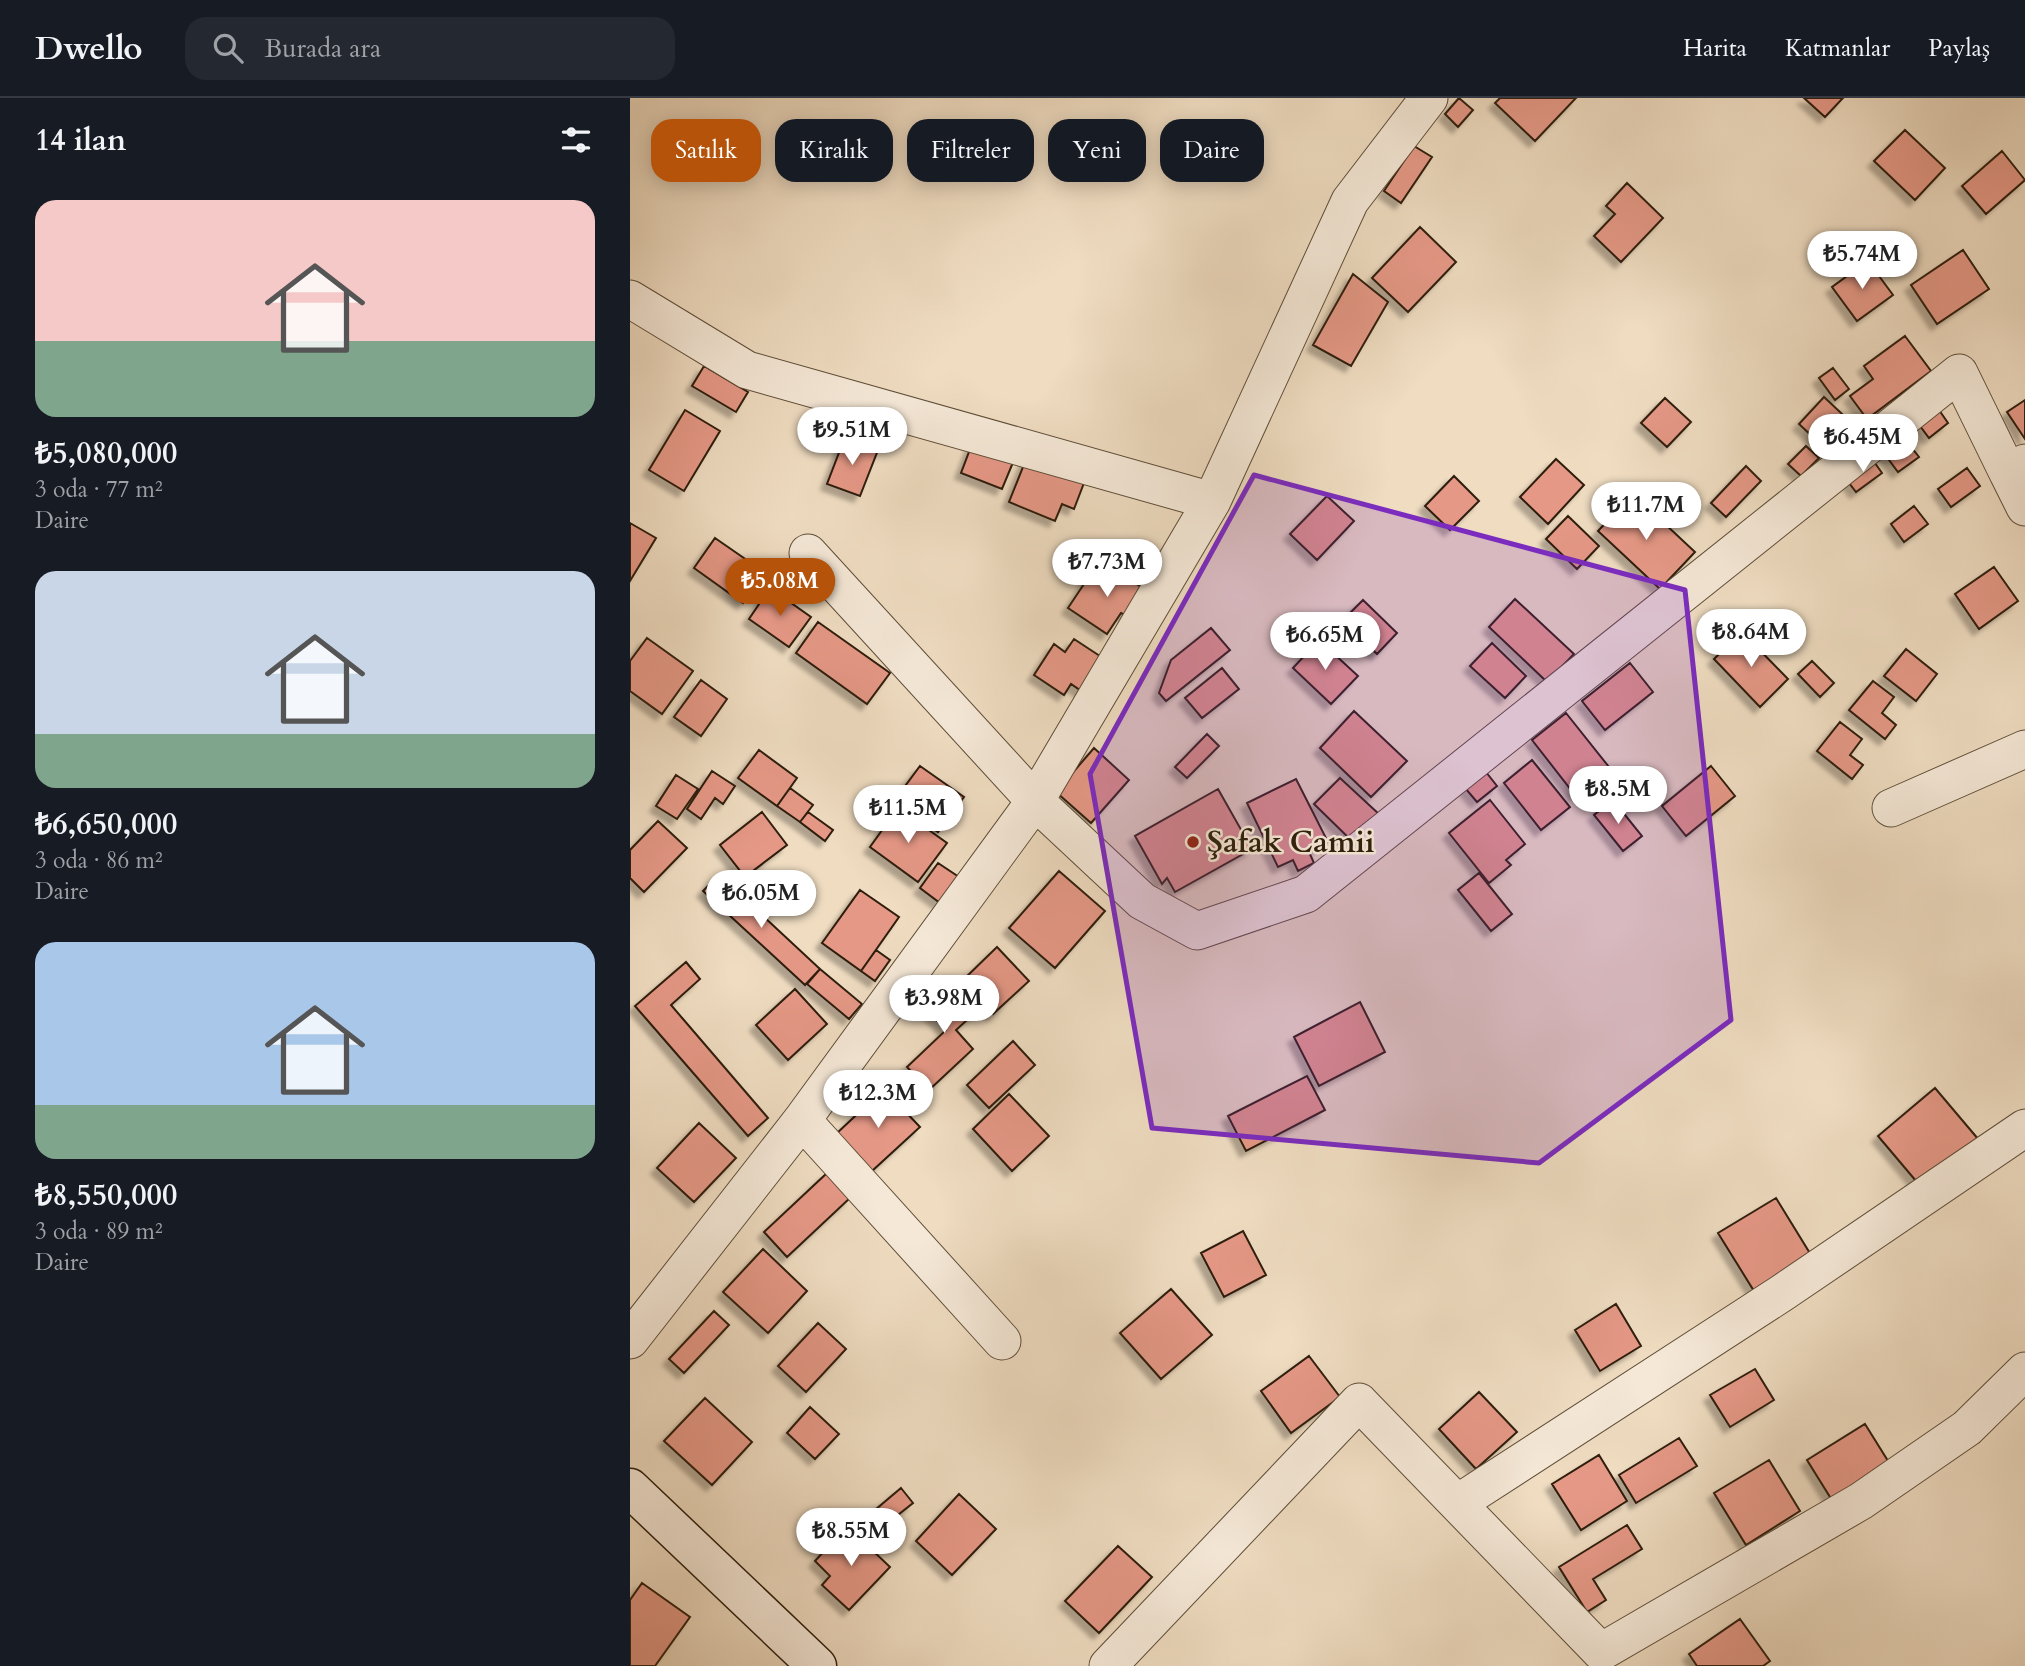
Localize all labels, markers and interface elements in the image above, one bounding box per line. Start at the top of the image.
search box [185,17,675,80]
text: Dwello [35,26,143,71]
icon: search [209,29,247,67]
text: Burada ara [265,31,381,66]
text: Harita [1683,32,1747,65]
text: Katmanlar [1785,32,1890,65]
text: Paylaş [1928,32,1990,65]
chip: Satılık [651,119,761,182]
chip: Kiralık [775,119,893,182]
chip: Filtreler [907,119,1034,182]
chip: Yeni [1048,119,1146,182]
chip: Daire [1160,119,1264,182]
text: 14 ilan [35,120,126,161]
icon: filters [557,121,595,159]
pin: ₺5.74M [1805,232,1919,291]
text: ₺5.74M [1823,238,1901,269]
icon: home [252,245,378,371]
pin: ₺9.51M [795,408,909,467]
text: ₺9.51M [813,414,891,445]
pin: ₺6.45M [1806,414,1920,474]
text: ₺6.45M [1824,421,1902,452]
text: ₺5,080,000 [35,433,177,474]
text: 3 oda · 77 m² [35,474,163,505]
pin: ₺11.7M [1589,482,1703,542]
text: ₺11.7M [1607,489,1685,520]
text: Daire [35,505,89,536]
pin: ₺7.73M [1050,540,1164,599]
text: ₺7.73M [1068,546,1146,577]
pin: ₺5.08M [723,559,837,618]
text: ₺5.08M [741,565,819,596]
pin: ₺8.64M [1694,610,1808,669]
pin: ₺6.65M [1268,612,1382,672]
icon: home [252,616,378,742]
text: ₺8.64M [1712,616,1790,647]
text: ₺6.65M [1286,619,1364,650]
pin: ₺8.5M [1569,766,1667,826]
text: ₺8.5M [1585,773,1651,804]
pin: ₺11.5M [851,786,965,845]
text: ₺11.5M [869,792,947,823]
text: ₺6,650,000 [35,804,177,845]
place label: Şafak Camii [1207,822,1375,863]
marker: Şafak Camii [1185,834,1201,850]
text: 3 oda · 86 m² [35,845,163,876]
pin: ₺6.05M [704,870,818,930]
text: Daire [35,876,89,907]
text: ₺6.05M [722,877,800,908]
pin: ₺3.98M [887,976,1001,1035]
text: ₺3.98M [905,982,983,1013]
icon: home [252,987,378,1113]
pin: ₺12.3M [821,1070,935,1130]
text: ₺12.3M [839,1077,917,1108]
text: ₺8,550,000 [35,1175,177,1216]
text: 3 oda · 89 m² [35,1216,163,1247]
text: Daire [35,1247,89,1278]
pin: ₺8.55M [794,1508,908,1568]
text: ₺8.55M [812,1515,890,1546]

